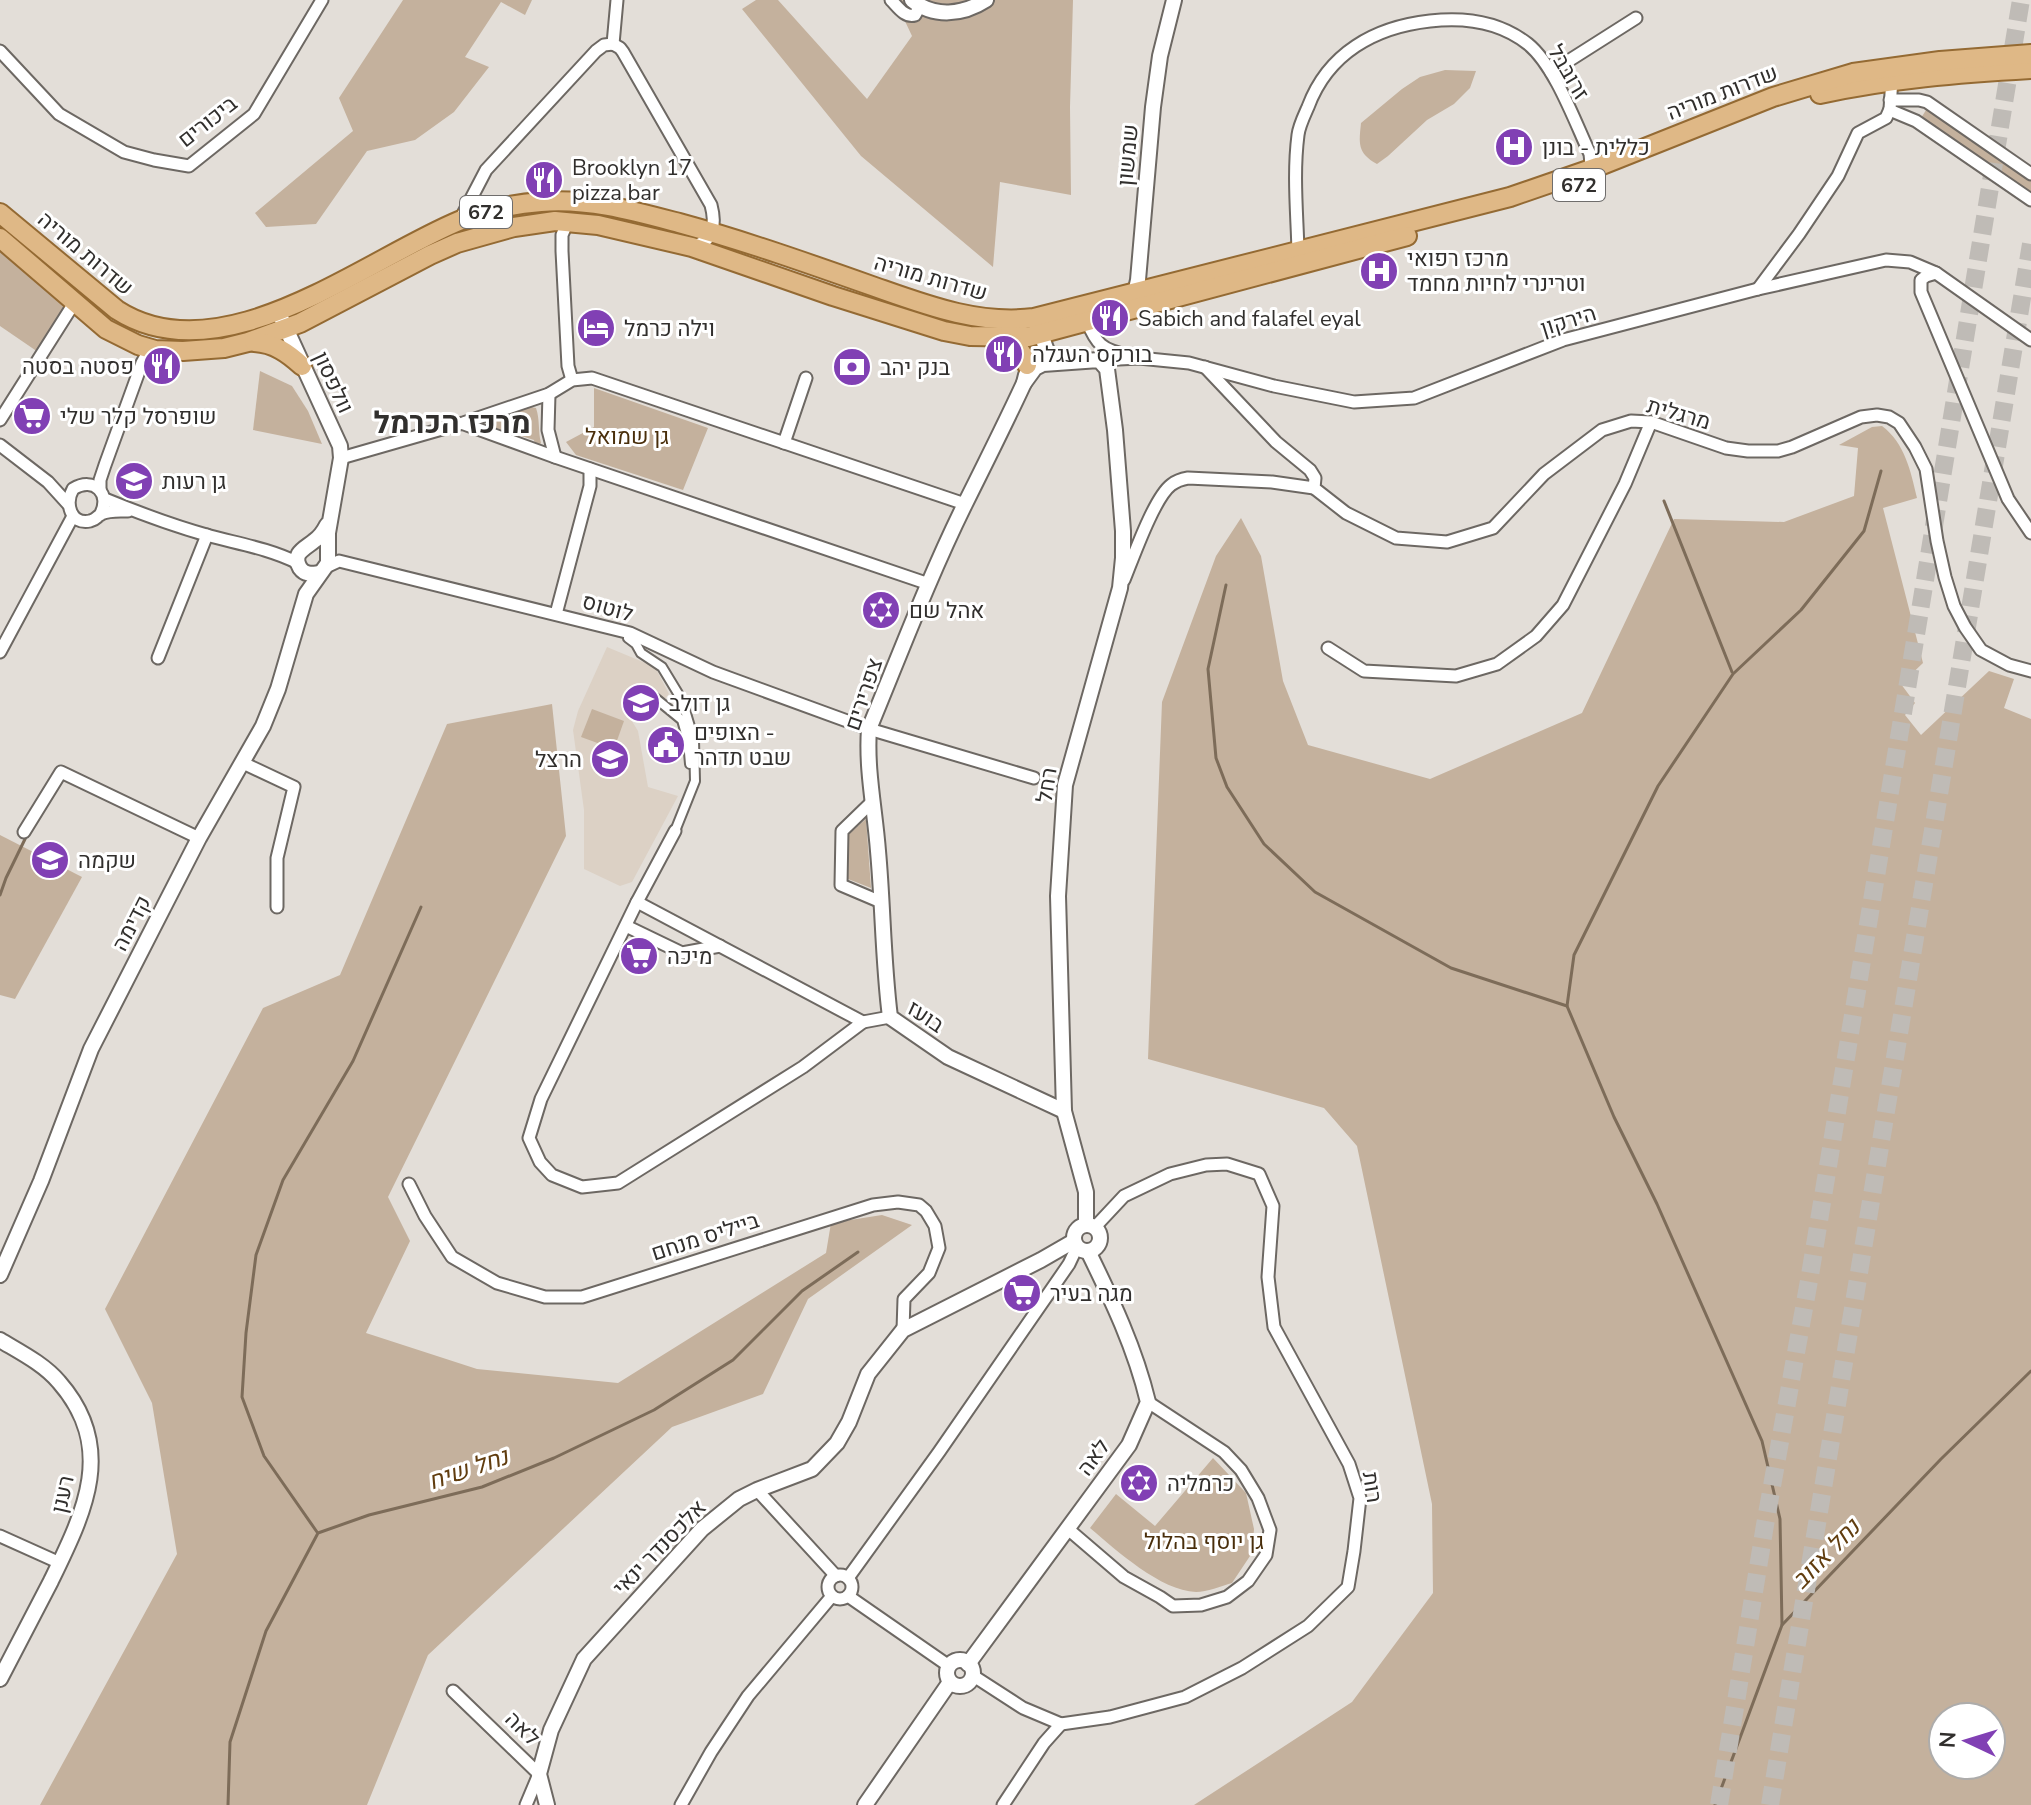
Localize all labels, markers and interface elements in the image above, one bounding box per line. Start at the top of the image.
street label: זרובבל [1540,39,1596,106]
street label: שדרות מוריה [1663,58,1782,128]
street label: ביכורים [172,89,244,155]
street label: שמשון [1110,123,1146,187]
hospital icon: כללית - בונן [1493,126,1535,168]
place label: כללית - בונן [1542,133,1650,163]
place label: Brooklyn 17 pizza bar [572,153,692,208]
restaurant icon: Brooklyn 17 pizza bar [523,159,565,201]
road number: 672 [1553,169,1605,201]
road number: 672 [460,196,512,228]
street label: שדרות מוריה [31,205,140,303]
place label: מרכז רפואי וטרינרי לחיות מחמד [1407,244,1585,299]
street label: שדרות מוריה [871,247,991,308]
hospital icon: מרכז רפואי וטרינרי לחיות מחמד [1358,250,1400,292]
restaurant icon: Sabich and falafel eyal [1089,297,1131,339]
street label: הירקון [1537,298,1600,344]
place label: Sabich and falafel eyal [1138,304,1361,334]
hotel icon: וילה כרמל [575,307,617,349]
place label: וילה כרמל [624,314,715,344]
restaurant icon: בורקס העגלה [983,333,1025,375]
place label: בורקס העגלה [1032,340,1153,370]
restaurant icon: פסטה בסטה [141,345,183,387]
bank icon: בנק יהב [831,346,873,388]
street label: וולפסון [306,347,360,418]
place label: פסטה בסטה [22,352,134,382]
place label: בנק יהב [880,353,950,383]
street label: מרגלית [1643,391,1714,437]
supermarket icon: שופרסל קלר שלי [11,395,53,437]
place label: שופרסל קלר שלי [60,402,216,432]
district label: מרכז הכרמל [373,403,531,444]
park label: גן שמואל [585,422,669,452]
school or university icon: גן רעות [113,460,155,502]
place label: גן רעות [162,467,226,497]
street label: לוטוס [579,586,637,630]
synagogue icon: אהל שם [860,589,902,631]
place label: אהל שם [909,596,984,626]
street label: צפרירים [838,654,890,735]
school or university icon: גן דולב [620,682,662,724]
place label: גן דולב [669,689,730,719]
place label: הצופים - שבט תדהר [694,718,791,773]
public building icon: הצופים - שבט תדהר [645,724,687,766]
school or university icon: הרצל [589,738,631,780]
place label: הרצל [535,745,582,775]
street label: רחל [1029,765,1065,805]
school or university icon: שקמה [29,839,71,881]
place label: שקמה [78,846,136,876]
street label: קדימה [105,891,159,956]
supermarket icon: מיכה [618,935,660,977]
place label: מיכה [667,942,712,972]
street label: בועז [901,994,950,1040]
street label: בייליס מנחם [648,1205,763,1268]
supermarket icon: מגה בעיר [1001,1272,1043,1314]
place label: מגה בעיר [1050,1279,1133,1309]
street label: לאה [1070,1433,1117,1482]
water label: נחל שיח [424,1440,514,1498]
synagogue icon: כרמליה [1118,1462,1160,1504]
place label: כרמליה [1167,1469,1234,1499]
street label: רות [1355,1469,1389,1505]
street label: רענן [44,1472,82,1516]
street label: אלכסנדר ינאי [606,1493,713,1602]
water label: נחל אזוב [1785,1511,1869,1596]
park label: גן יוסף בהלול [1144,1527,1264,1557]
north arrow [1927,1701,2007,1781]
street label: לאה [498,1705,547,1753]
text: N [1933,1730,1964,1749]

